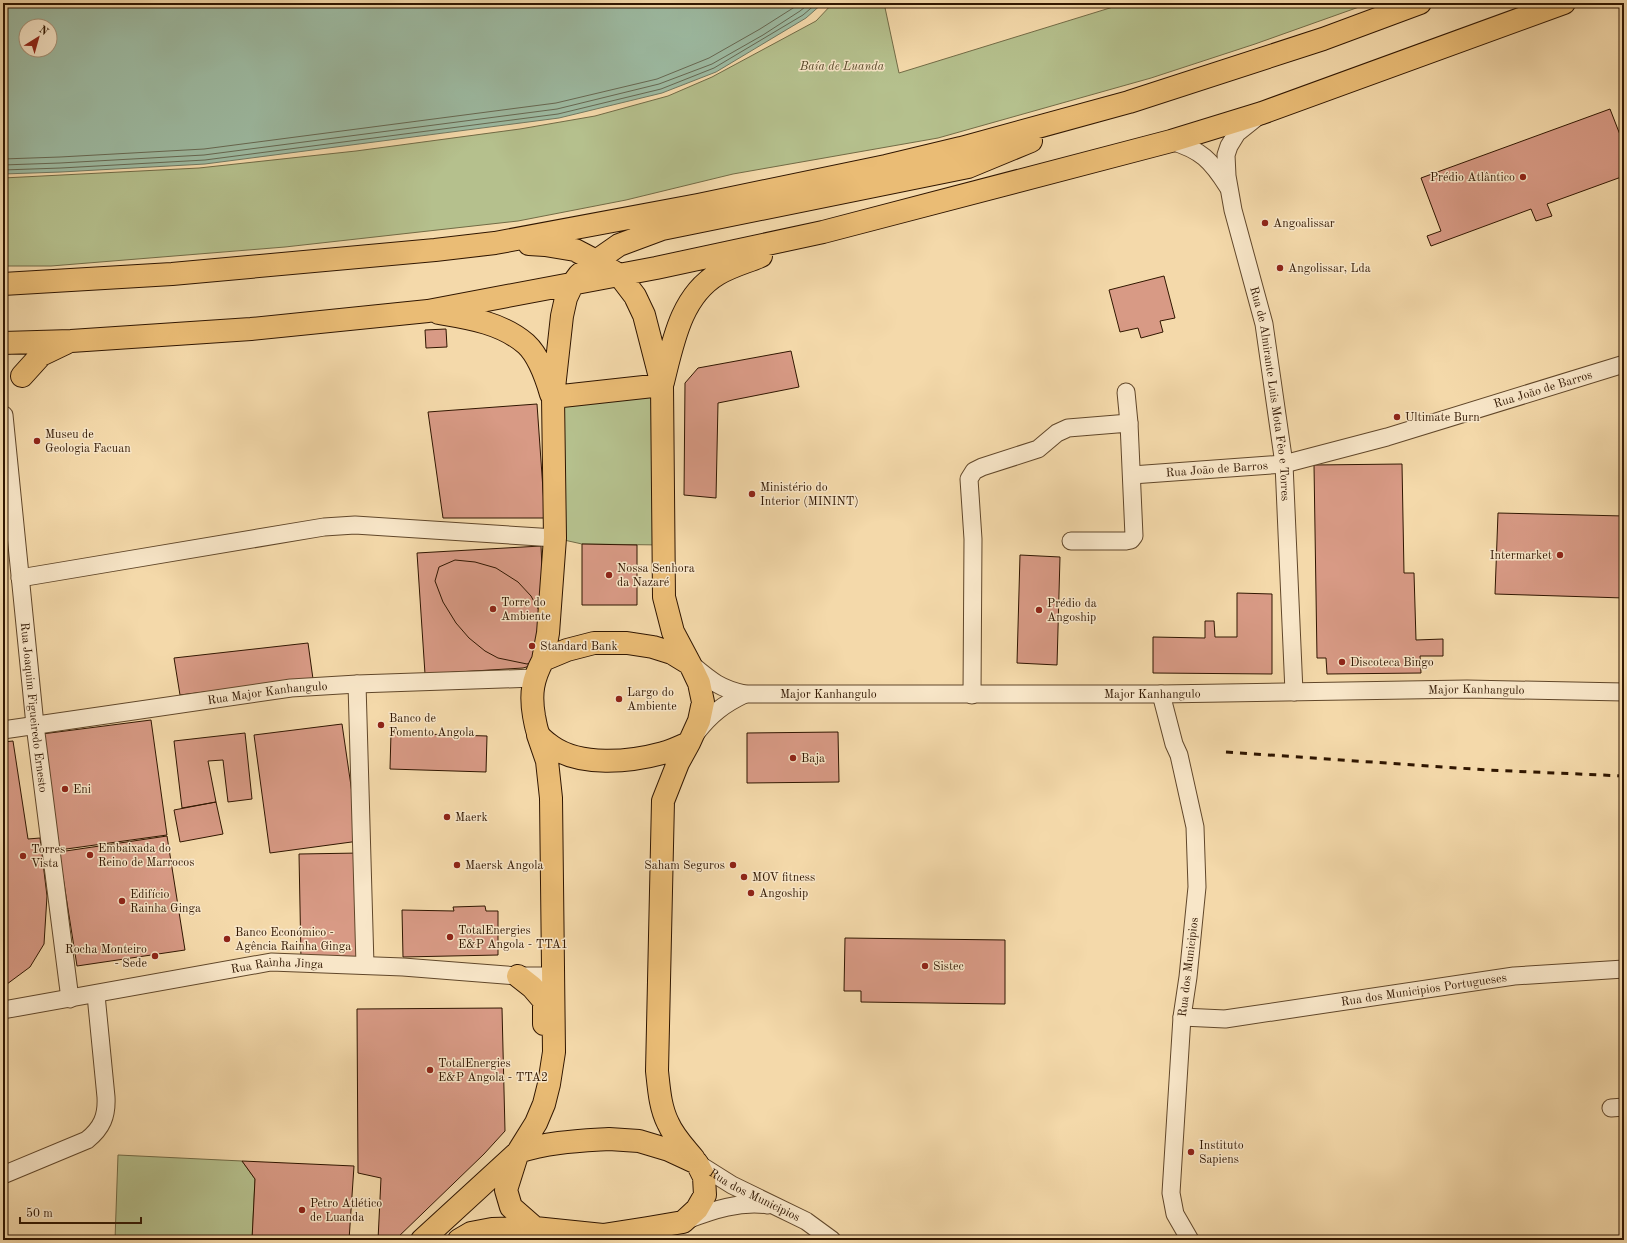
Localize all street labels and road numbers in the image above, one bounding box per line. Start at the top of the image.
street label: Rua de Almirante Luis Mota Fêo e Torres [1247,285,1291,501]
street label: Rua João de Barros [1492,369,1594,411]
street label: Rua João de Barros [1165,460,1268,480]
street label: Rua Joaquim Figueiredo Ernesto [18,622,49,793]
street label: Rua Major Kanhangulo [207,681,328,707]
street label: Major Kanhangulo [1428,684,1525,697]
street label: Major Kanhangulo [1104,688,1201,701]
street label: Major Kanhangulo [780,689,877,701]
street label: Rua dos Municipios [1177,917,1201,1018]
street label: Rua Rainha Jinga [230,957,323,976]
street label: Rua dos Municipios Portugueses [1340,972,1508,1009]
street label: Rua dos Municipios [707,1167,802,1224]

